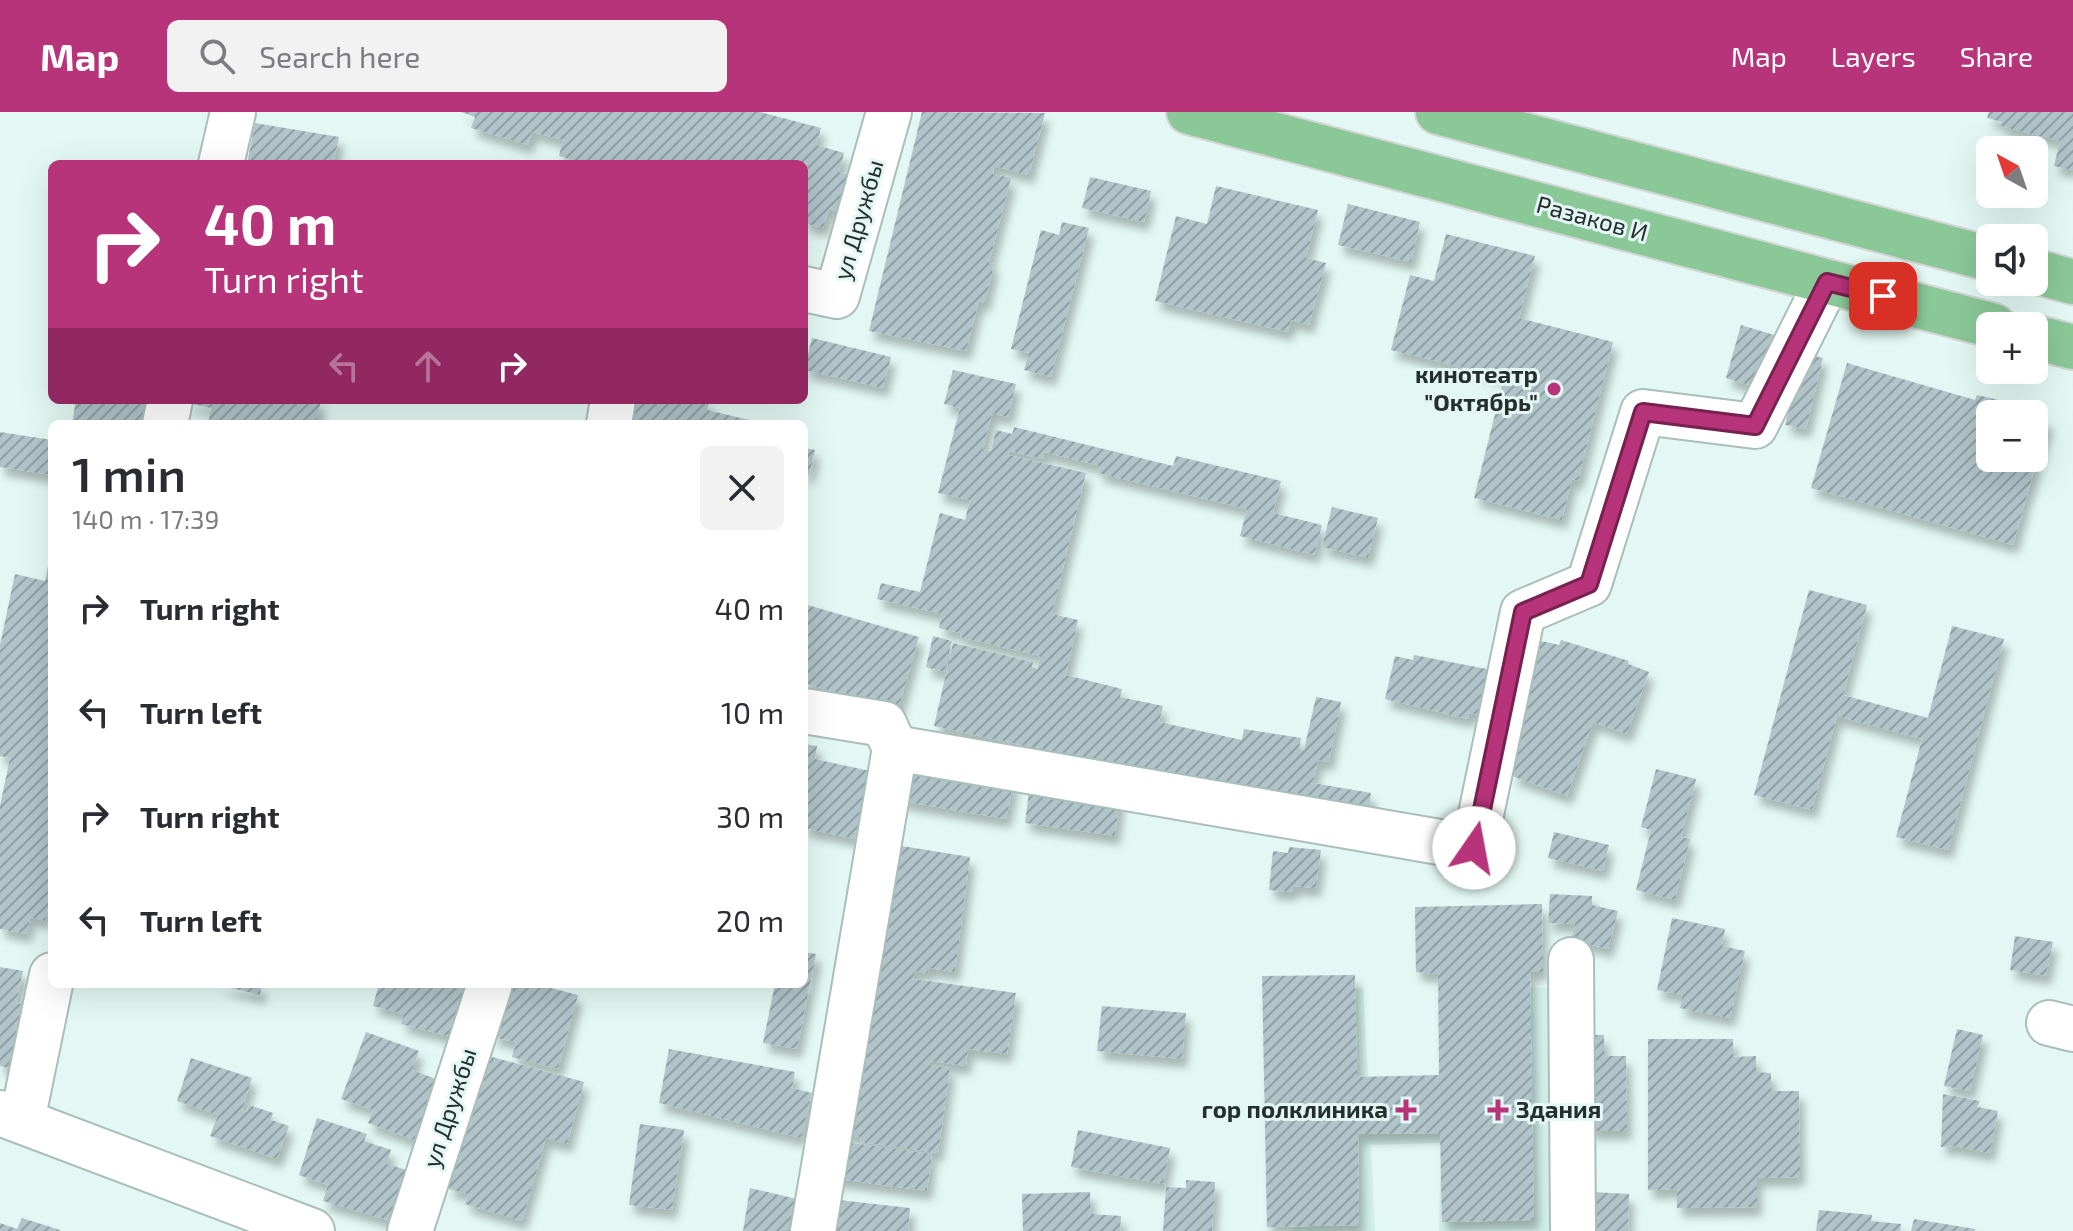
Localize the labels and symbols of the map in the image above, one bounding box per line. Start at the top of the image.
north arrow [1976,136,2048,208]
street label: ул Дружбы [827,156,890,284]
street label: Разаков И [1533,189,1651,246]
pin [1849,262,1917,330]
place label: кинотеатр "Октябрь" [1415,359,1538,416]
marker: кинотеатр "Октябрь" [1545,380,1563,398]
position arrow [1432,806,1516,890]
street label: ул Дружбы [416,1044,482,1171]
place label: гор полклиника [1202,1094,1388,1123]
place label: Здания [1516,1094,1601,1123]
marker: гор полклиника [1395,1099,1417,1121]
marker: Здания [1487,1099,1509,1121]

